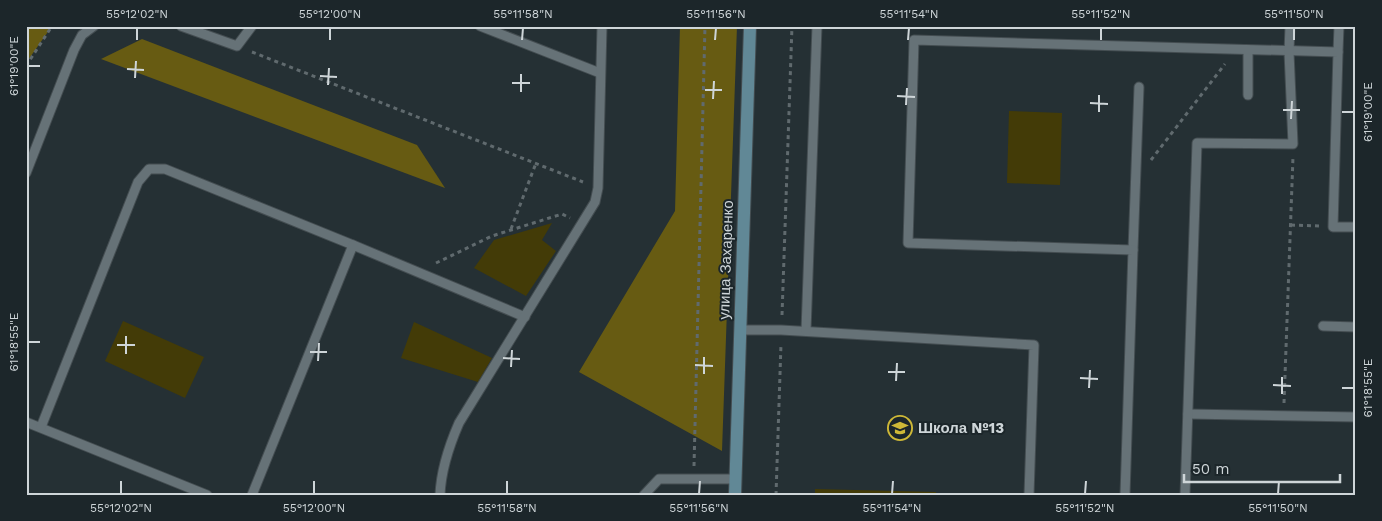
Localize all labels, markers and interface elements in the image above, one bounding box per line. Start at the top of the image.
text: 55°12'02"N [106,7,168,21]
text: 55°12'00"N [299,7,361,21]
text: 55°11'58"N [493,7,553,21]
text: 55°11'56"N [686,7,746,21]
text: 55°11'54"N [879,7,939,21]
text: 55°11'52"N [1071,7,1131,21]
text: 55°11'50"N [1264,7,1324,21]
text: 61°19'00"E [7,36,21,96]
text: 61°19'00"E [1361,82,1375,142]
street label: улица Захаренко [715,200,737,320]
text: 61°18'55"E [7,312,21,371]
text: 61°18'55"E [1361,358,1375,417]
school or university icon: Школа №13 [887,415,913,441]
place label: Школа №13 [918,419,1004,437]
scale bar [1184,451,1341,483]
text: 50 m [1192,460,1229,478]
text: 55°12'02"N [90,501,152,515]
text: 55°12'00"N [283,501,345,515]
text: 55°11'58"N [477,501,537,515]
text: 55°11'56"N [669,501,729,515]
text: 55°11'54"N [862,501,922,515]
text: 55°11'52"N [1055,501,1115,515]
text: 55°11'50"N [1248,501,1308,515]

